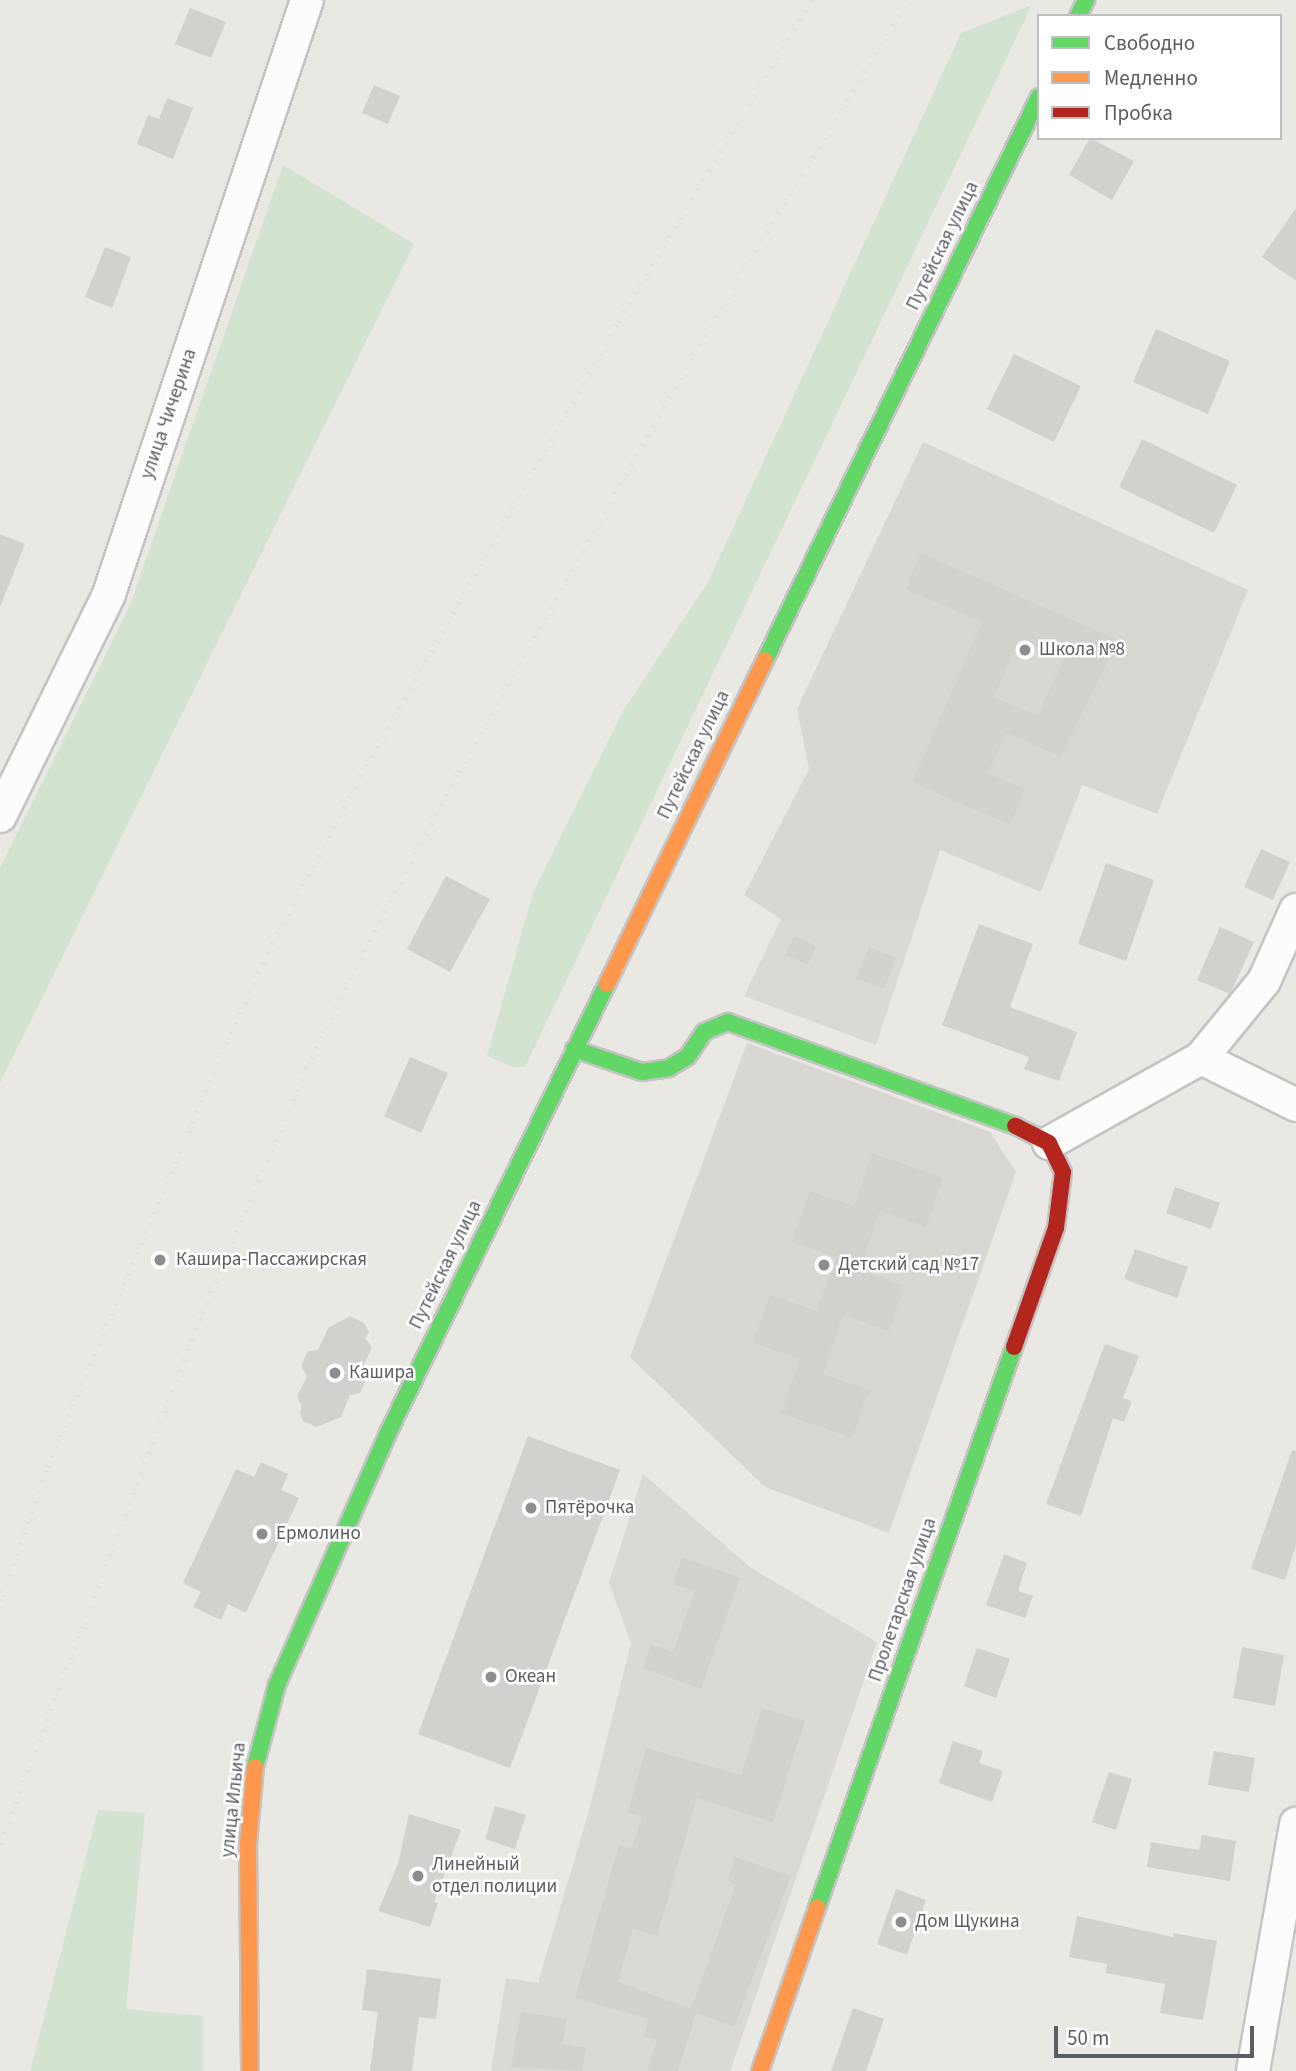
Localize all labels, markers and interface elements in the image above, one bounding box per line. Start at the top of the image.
legend [1037,14,1282,140]
text: Свободно [1104,28,1195,58]
text: Медленно [1104,63,1198,93]
text: Пробка [1104,98,1173,128]
street label: Путейская улица [902,178,984,314]
street label: улица Чичерина [136,346,202,482]
place label: Школа №8 [1039,639,1125,661]
marker: Школа №8 [1017,642,1033,658]
street label: Путейская улица [653,687,735,823]
street label: Путейская улица [405,1197,487,1333]
place label: Кашира-Пассажирская [176,1249,367,1271]
marker: Кашира-Пассажирская [150,1250,170,1270]
place label: Детский сад №17 [838,1254,979,1276]
marker: Детский сад №17 [816,1257,832,1273]
place label: Кашира [349,1362,414,1384]
marker: Кашира [327,1365,343,1381]
place label: Пятёрочка [545,1497,634,1519]
marker: Пятёрочка [523,1500,539,1516]
street label: Пролетарская улица [864,1515,942,1685]
place label: Ермолино [276,1523,361,1545]
marker: Ермолино [254,1526,270,1542]
place label: Океан [505,1666,556,1688]
marker: Океан [483,1669,499,1685]
street label: улица Ильича [217,1741,251,1859]
place label: Линейный отдел полиции [432,1854,557,1898]
marker: Линейный отдел полиции [410,1868,426,1884]
place label: Дом Щукина [915,1911,1019,1933]
marker: Дом Щукина [893,1914,909,1930]
scale bar [1058,2011,1258,2056]
text: 50 m [1067,2023,1109,2053]

